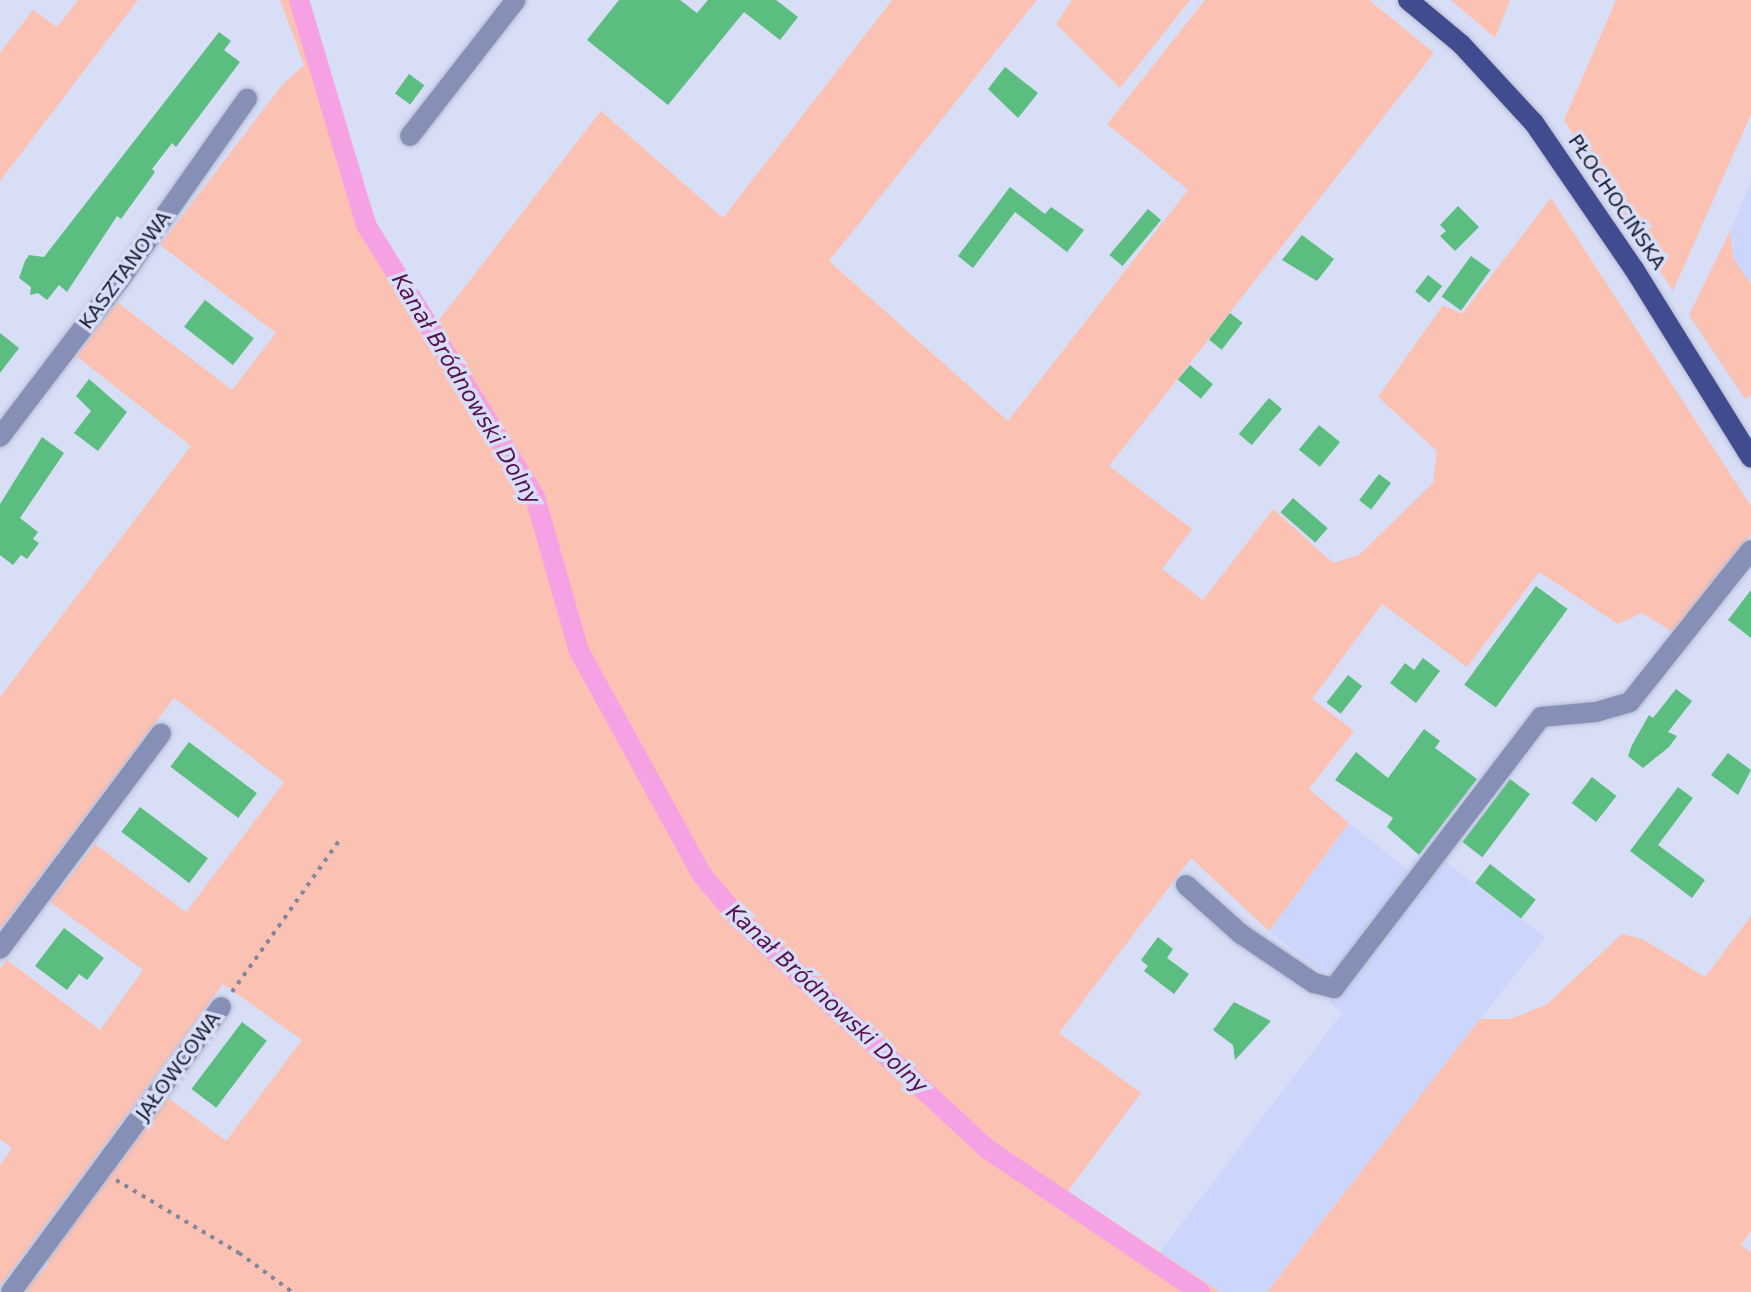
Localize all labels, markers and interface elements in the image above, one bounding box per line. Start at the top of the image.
street label: PŁOCHOCIŃSKA [1563,130,1671,274]
street label: KASZTANOWA [74,206,176,334]
water label: Kanał Bródnowski Dolny [386,268,546,510]
water label: Kanał Bródnowski Dolny [721,899,933,1099]
street label: JAŁOWCOWA [131,1007,225,1125]

